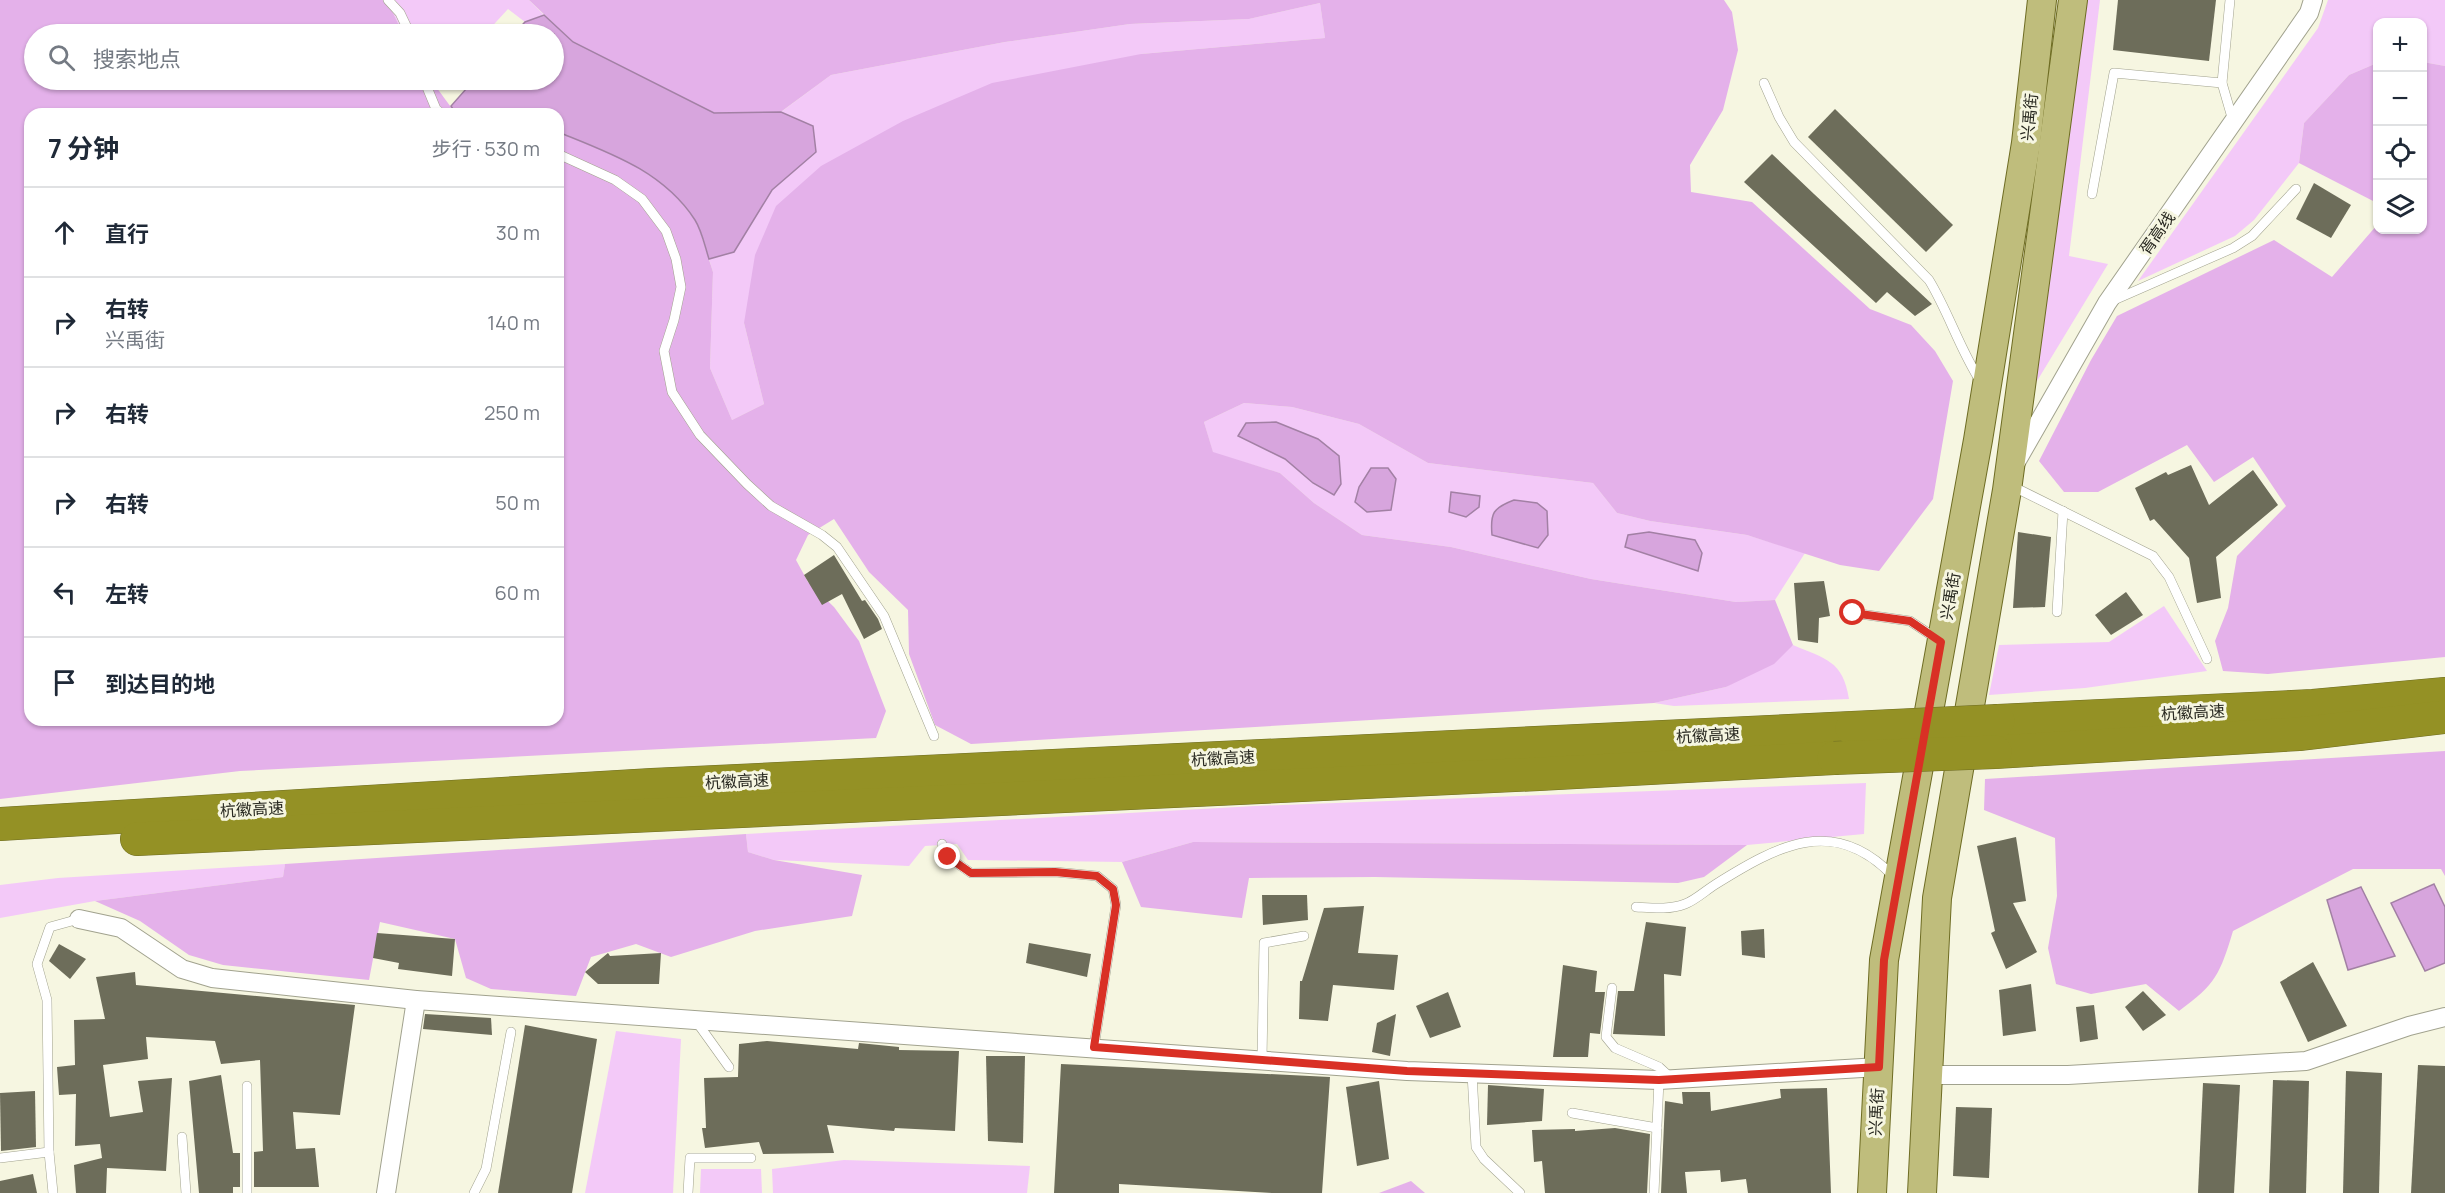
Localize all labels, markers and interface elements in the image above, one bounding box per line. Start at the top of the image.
map controls [2373,18,2427,234]
button: + [2373,18,2427,72]
search box [24,24,564,90]
icon: search [45,41,78,74]
text: 搜索地点 [93,44,181,74]
button: − [2373,72,2427,126]
street label: 兴禹街 [2016,92,2042,142]
button: locate [2373,126,2427,180]
text: 7 分钟 [48,130,119,166]
text: 步行 · 530 m [432,135,540,162]
button: layers [2373,180,2427,234]
street label: 胥高线 [2134,207,2180,259]
icon: ahead [48,216,81,249]
text: 直行 [105,219,149,249]
text: 30 m [496,219,540,246]
text: 右转 [105,294,149,324]
icon: right [48,306,81,339]
text: 140 m [487,309,540,336]
text: 兴禹街 [105,326,165,353]
icon: right [48,396,81,429]
text: 右转 [105,399,149,429]
text: 250 m [484,399,540,426]
icon: right [48,486,81,519]
text: 右转 [105,489,149,519]
text: 50 m [495,489,540,516]
street label: 兴禹街 [1935,570,1965,622]
icon: left [48,576,81,609]
text: 左转 [105,579,149,609]
text: 60 m [494,579,540,606]
route start [1839,599,1865,625]
icon: arrive [48,666,81,699]
text: 到达目的地 [105,669,215,699]
street label: 杭徽高速 [2160,699,2226,725]
street label: 杭徽高速 [1675,722,1741,748]
street label: 杭徽高速 [1190,745,1256,771]
street label: 杭徽高速 [704,768,770,794]
street label: 杭徽高速 [219,796,285,822]
route end [934,843,960,869]
street label: 兴禹街 [1864,1087,1888,1137]

